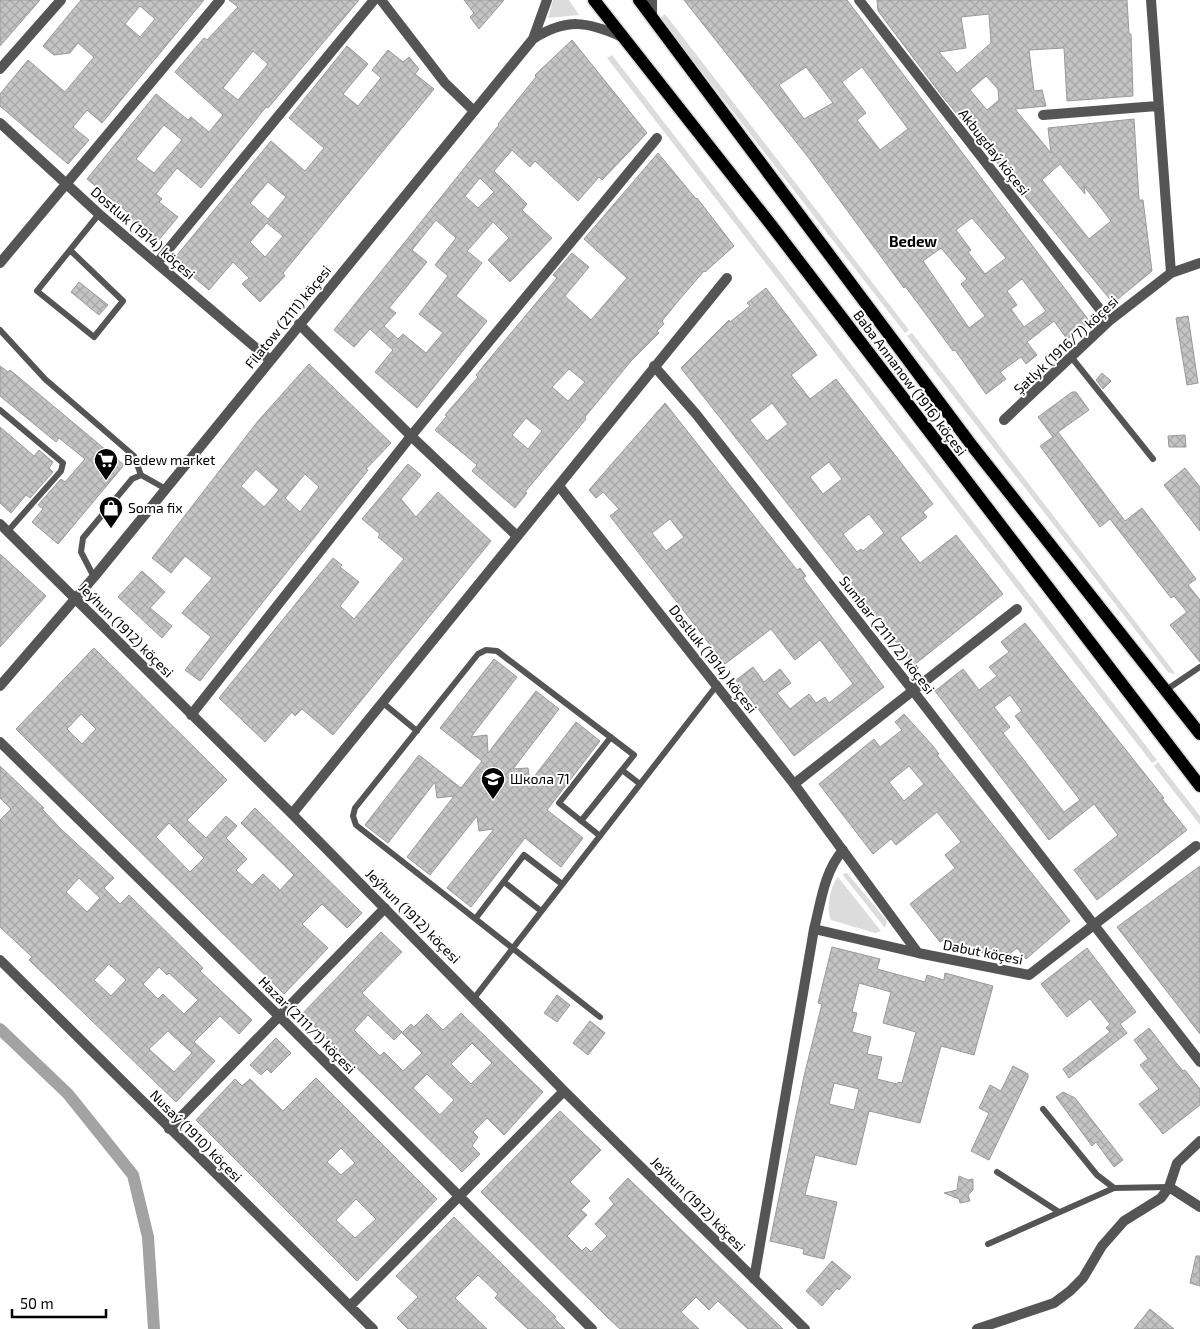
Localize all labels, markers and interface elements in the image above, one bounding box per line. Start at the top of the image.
street label: Akbugdaý köçesi [955,105,1033,199]
street label: Dostluk (1914) köçesi [87,183,199,283]
district label: Bedew [889,232,937,250]
street label: Filatow (2111) köçesi [241,262,335,372]
street label: Şatlyk (1916/7) köçesi [1010,292,1122,398]
street label: Baba Annanow (1916) köçesi [849,307,971,459]
supermarket icon: Bedew market [93,447,119,481]
place label: Bedew market [124,451,215,468]
shop icon: Soma fix [98,495,124,529]
place label: Soma fix [128,499,183,516]
street label: Sumbar (2111/2) köçesi [835,572,939,698]
street label: Jeýhun (1912) köçesi [75,579,177,681]
street label: Dostluk (1914) köçesi [665,601,761,717]
school or university icon: Школа 71 [480,766,506,800]
place label: Школа 71 [510,770,570,787]
street label: Jeýhun (1912) köçesi [362,865,464,967]
street label: Dabut köçesi [941,935,1025,969]
street label: Hazar (2111/1) köçesi [255,973,359,1077]
street label: Nusaý (1910) köçesi [146,1086,246,1186]
street label: Jeýhun (1912) köçesi [647,1153,749,1255]
scale bar [12,1286,106,1318]
text: 50 m [20,1294,54,1312]

